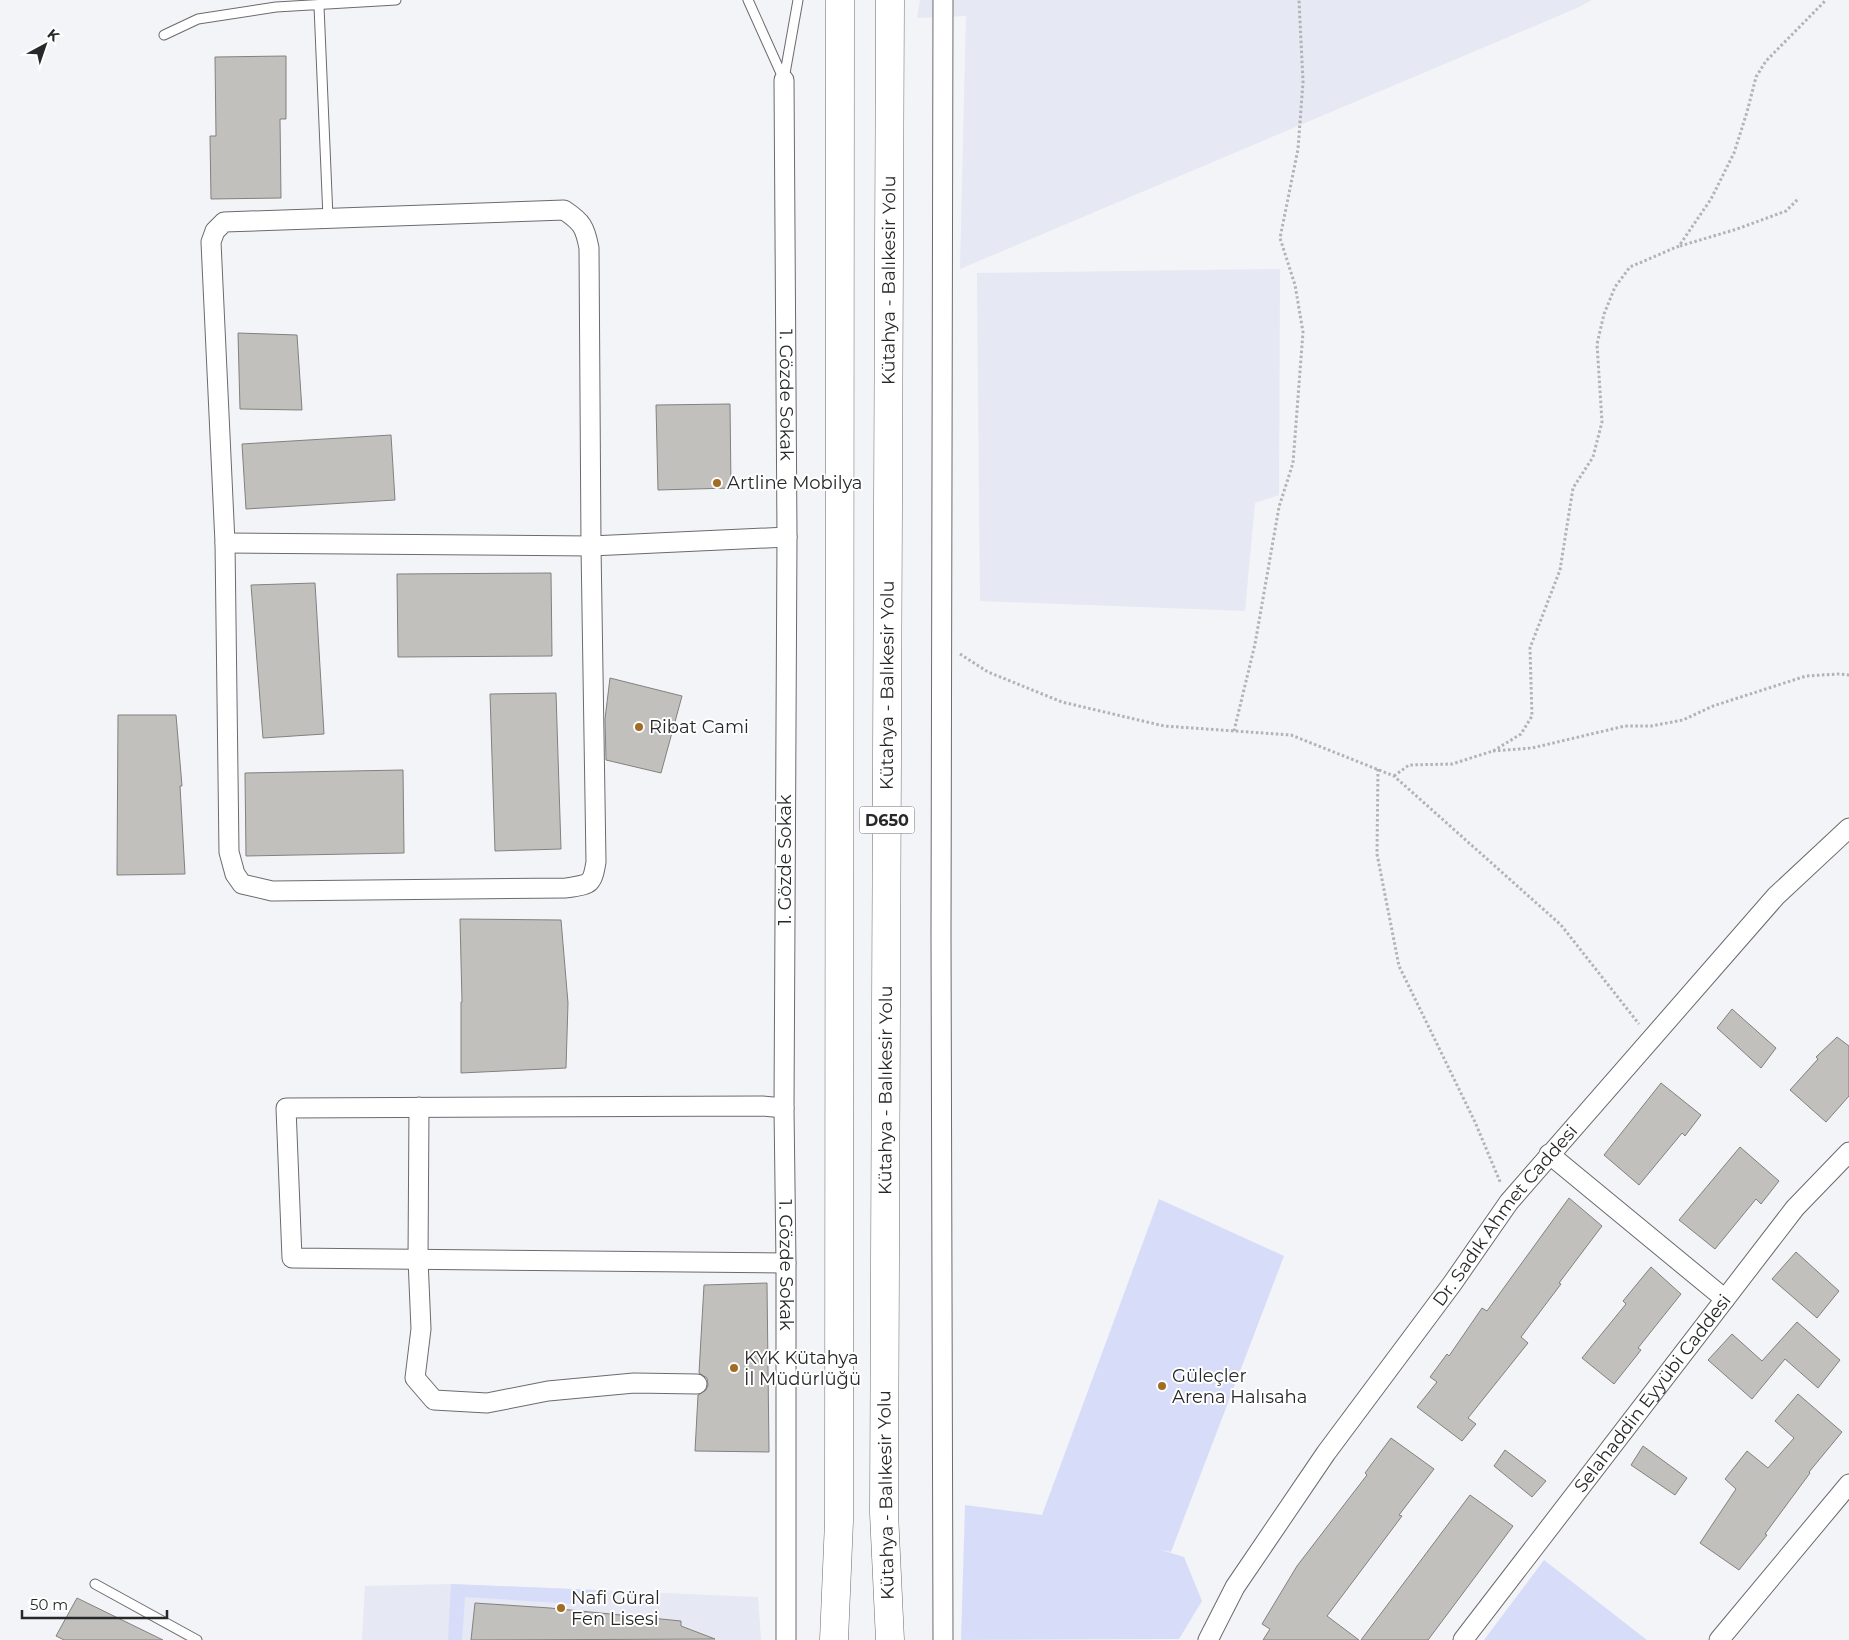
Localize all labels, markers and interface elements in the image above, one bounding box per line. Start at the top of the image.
north arrow [20,20,70,70]
text: K [44,25,64,46]
street label: Kütahya - Balıkesir Yolu [877,175,900,385]
street label: 1. Gözde Sokak [775,329,798,461]
place label: Artline Mobilya [727,472,862,494]
marker: Artline Mobilya [711,477,723,489]
street label: Kütahya - Balıkesir Yolu [876,580,899,790]
place label: Ribat Cami [649,716,749,738]
marker: Ribat Cami [633,721,645,733]
street label: 1. Gözde Sokak [774,794,796,926]
road number: D650 [860,806,914,834]
street label: Kütahya - Balıkesir Yolu [874,985,897,1195]
street label: Dr. Sadık Ahmet Caddesi [1428,1120,1582,1311]
street label: 1. Gözde Sokak [774,1199,797,1331]
street label: Selahaddin Eyyübi Caddesi [1569,1290,1736,1497]
place label: KYK Kütahya İl Müdürlüğü [744,1347,861,1390]
marker: KYK Kütahya İl Müdürlüğü [728,1362,740,1374]
place label: Güleçler Arena Halısaha [1172,1365,1307,1408]
marker: Güleçler Arena Halısaha [1156,1380,1168,1392]
street label: Kütahya - Balıkesir Yolu [873,1390,899,1600]
place label: Nafi Güral Fen Lisesi [571,1587,660,1630]
scale bar [22,1588,168,1620]
text: 50 m [30,1595,68,1614]
marker: Nafi Güral Fen Lisesi [555,1602,567,1614]

